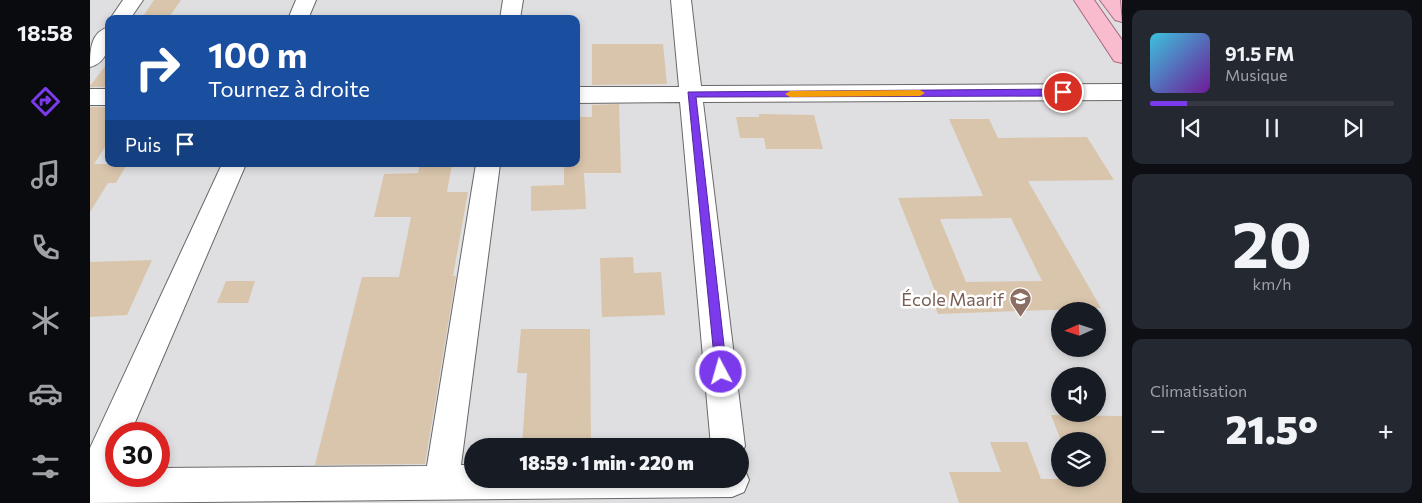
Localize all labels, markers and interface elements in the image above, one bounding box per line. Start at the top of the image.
text: 18:58 [17,19,73,46]
text: 100 m [208,32,308,75]
icon: right [125,35,190,100]
text: 91.5 FM [1225,42,1294,65]
text: Musique [1225,65,1287,84]
pin [1042,71,1084,113]
text: Tournez à droite [208,75,370,102]
icon: arrive [1049,78,1077,106]
icon: directions [28,84,63,119]
icon: previous [1177,114,1205,142]
icon: pause [1258,114,1286,142]
icon: next [1339,114,1367,142]
icon: arrive [171,130,199,158]
text: Puis [125,133,161,156]
icon: music [28,157,63,192]
text: 20 [1232,202,1312,281]
icon: phone [28,230,63,265]
text: km/h [1253,274,1291,293]
school or university icon: École Maarif [1008,287,1032,318]
place label: École Maarif [901,288,1005,310]
north arrow [1051,302,1106,358]
map controls [1051,302,1106,487]
icon: climate [28,303,63,338]
position arrow [694,345,746,397]
button: sound [1051,367,1106,422]
icon: car [28,376,63,411]
text: Climatisation [1150,381,1247,400]
text: 21.5° [1225,405,1318,452]
text: − [1150,412,1166,446]
text: + [1378,412,1394,446]
speed limit sign: 30 [105,422,170,487]
button: layers [1051,432,1106,487]
icon: filters [28,449,63,484]
text: 18:59 · 1 min · 220 m [519,451,694,474]

